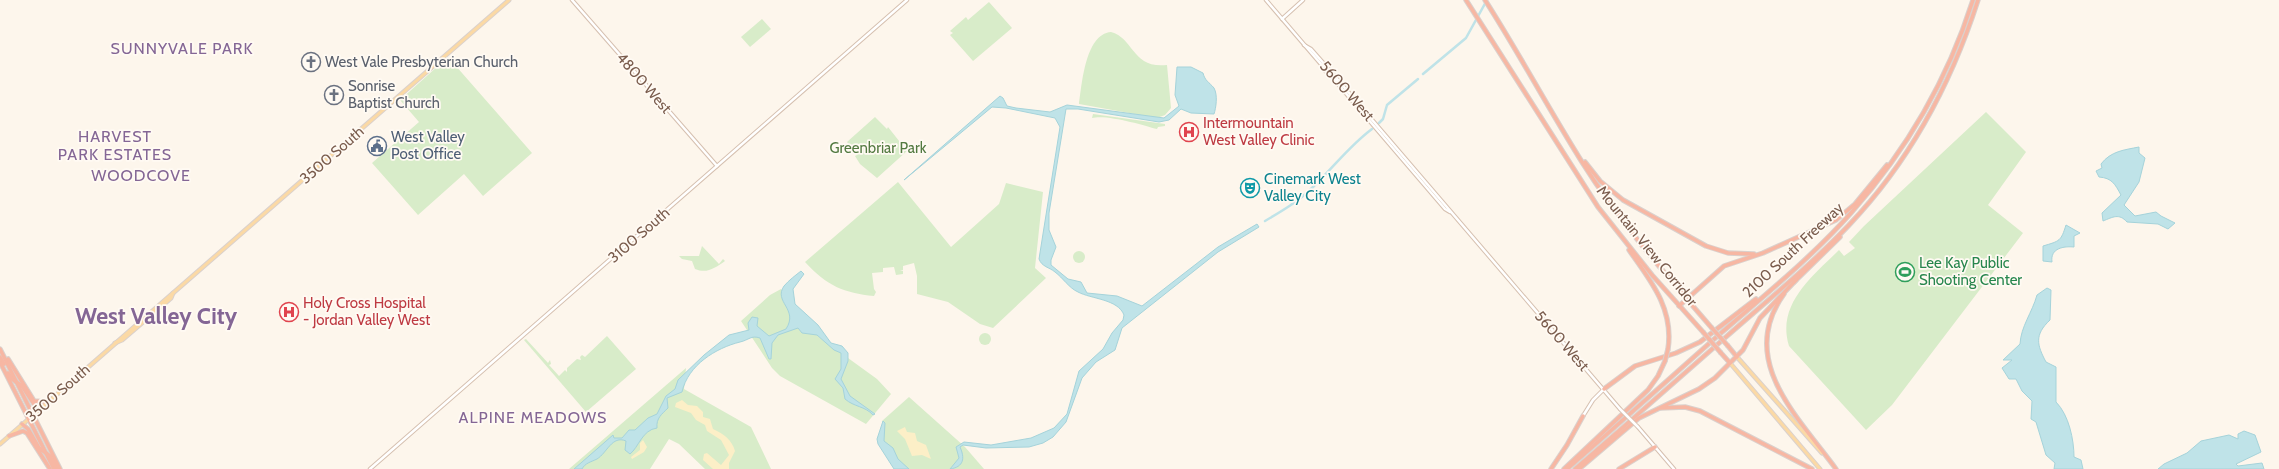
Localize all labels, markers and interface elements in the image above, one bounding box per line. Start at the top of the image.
district label: SUNNYVALE PARK [111,39,253,58]
street label: 4800 West [613,49,675,117]
church icon: West Vale Presbyterian Church [300,51,322,73]
place label: West Vale Presbyterian Church [325,53,518,71]
street label: 5600 West [1316,57,1378,125]
place label: Sonrise Baptist Church [348,77,440,112]
church icon: Sonrise Baptist Church [323,84,345,106]
place label: Intermountain West Valley Clinic [1203,114,1315,149]
hospital icon: Intermountain West Valley Clinic [1178,121,1200,143]
street label: 3500 South [296,122,368,188]
district label: HARVEST PARK ESTATES [58,127,172,164]
place label: West Valley Post Office [391,128,465,163]
public building icon: West Valley Post Office [366,135,388,157]
park label: Greenbriar Park [830,139,927,157]
district label: WOODCOVE [91,166,191,185]
place label: Cinemark West Valley City [1264,170,1361,205]
theatre icon: Cinemark West Valley City [1239,177,1261,199]
street label: Mountain View Corridor [1593,182,1701,310]
street label: 2100 South Freeway [1739,199,1847,301]
street label: 3100 South [605,203,673,267]
place label: Lee Kay Public Shooting Center [1919,254,2022,289]
sports icon: Lee Kay Public Shooting Center [1894,261,1916,283]
place label: Holy Cross Hospital - Jordan Valley West [303,294,430,329]
hospital icon: Holy Cross Hospital - Jordan Valley West [278,301,300,323]
district label: West Valley City [75,302,238,330]
street label: 5600 West [1531,307,1593,375]
street label: 3500 South [22,360,94,426]
district label: ALPINE MEADOWS [459,408,607,427]

